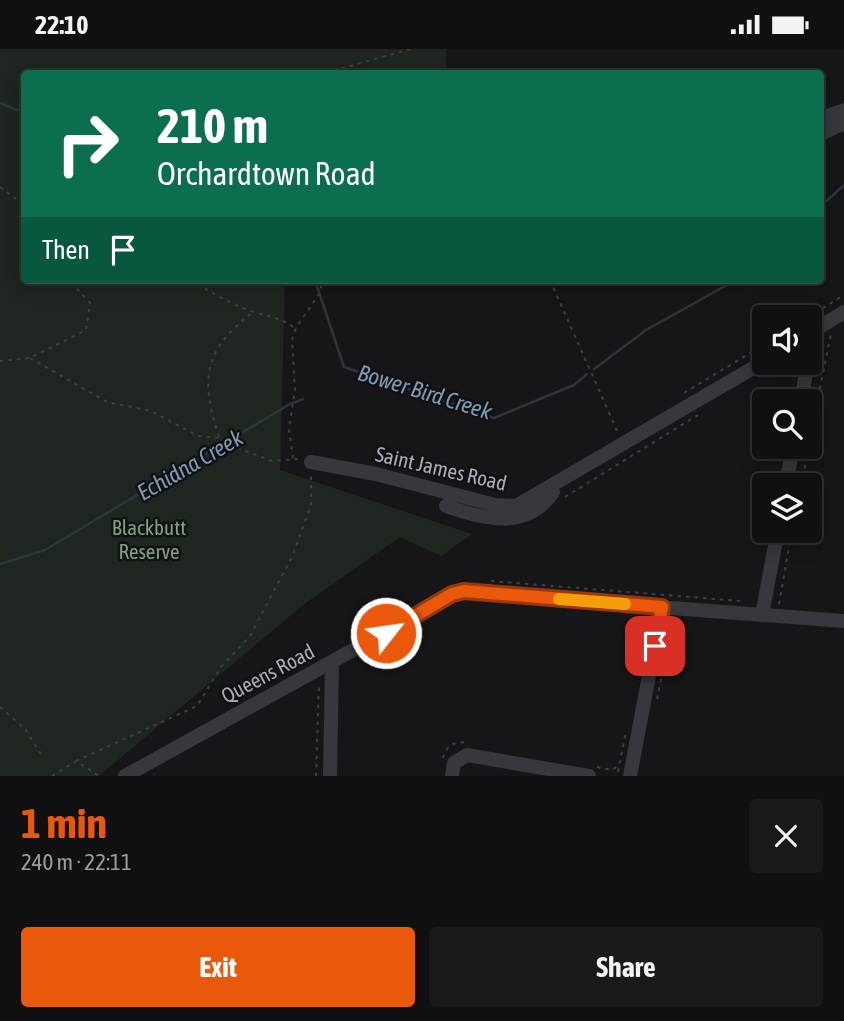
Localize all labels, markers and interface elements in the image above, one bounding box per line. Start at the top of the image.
text: 22:10 [35,10,89,40]
text: 210 m [157,97,268,153]
icon: right [42,98,133,189]
text: Orchardtown Road [157,155,376,192]
icon: arrive [104,231,142,269]
text: Then [42,235,90,265]
map controls [752,305,822,543]
button: sound [752,305,822,375]
water label: Bower Bird Creek [355,359,496,425]
button: search [752,389,822,459]
water label: Echidna Creek [133,424,248,506]
street label: Saint James Road [373,441,509,495]
button: layers [752,473,822,543]
park label: Blackbutt Reserve [112,515,186,563]
position arrow [349,596,423,670]
pin [625,616,685,676]
icon: arrive [636,627,674,665]
street label: Queens Road [217,639,318,708]
text: 1 min [21,799,107,847]
button: close [749,799,823,873]
text: 240 m · 22:11 [21,849,132,875]
button: Exit [21,927,415,1007]
button: Share [429,927,823,1007]

